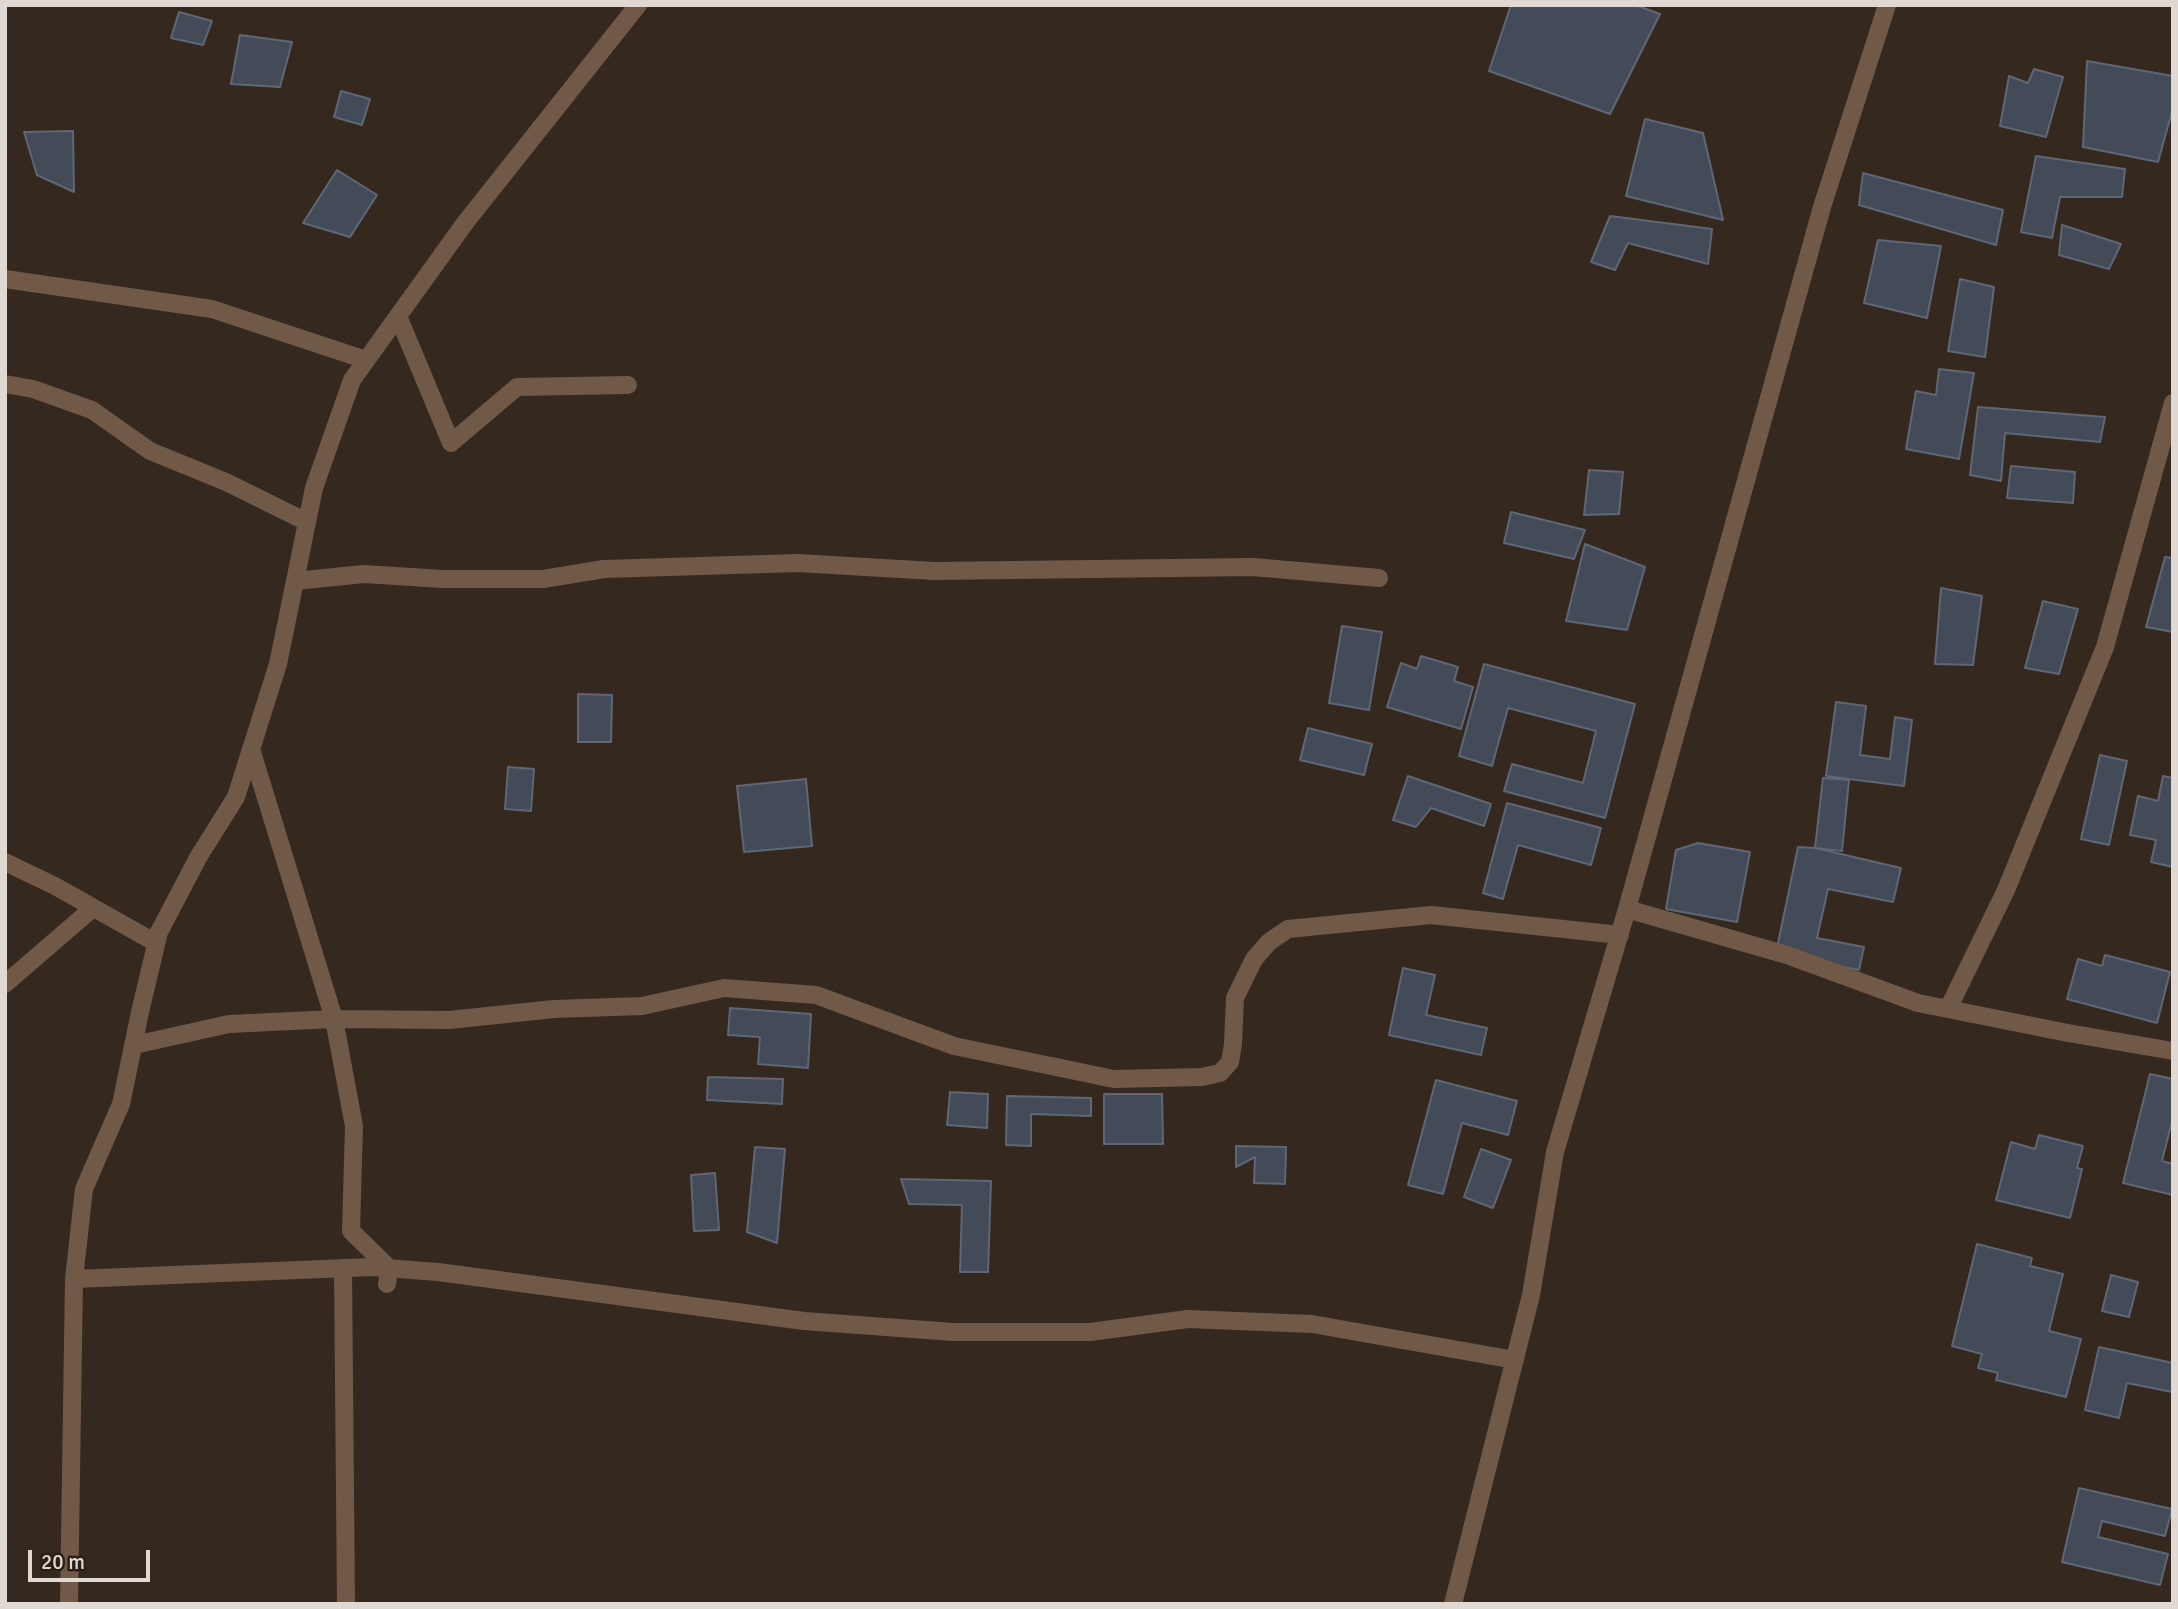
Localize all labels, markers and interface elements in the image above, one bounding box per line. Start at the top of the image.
scale bar [32,1536,154,1580]
text: 20 m [41,1549,85,1575]

